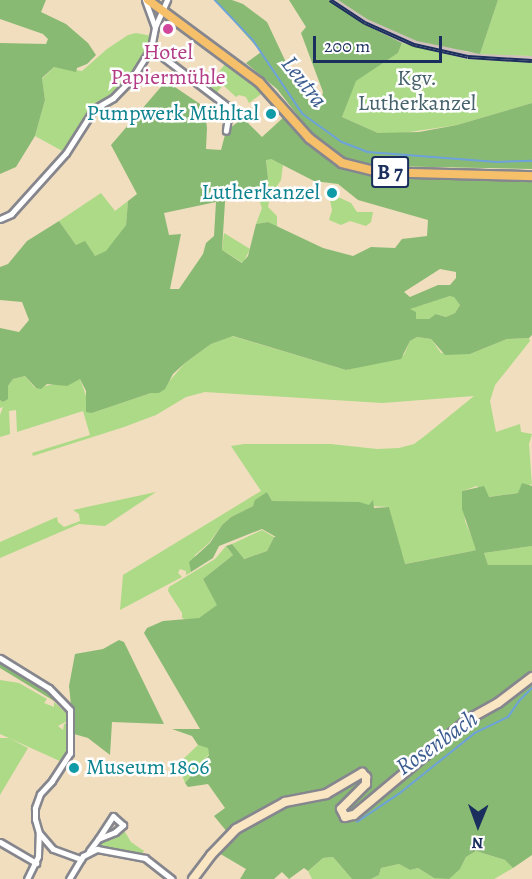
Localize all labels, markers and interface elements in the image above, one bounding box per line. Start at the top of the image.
marker: Hotel Papiermühle [161,22,175,36]
scale bar [316,24,445,62]
text: 200 m [324,34,370,58]
place label: Hotel Papiermühle [110,39,226,90]
water label: Leutra [275,50,333,114]
park label: Kgv. Lutherkanzel [358,65,476,116]
place label: Pumpwerk Mühltal [87,101,259,127]
marker: Pumpwerk Mühltal [264,107,278,121]
road number: B 7 [370,154,410,190]
place label: Lutherkanzel [202,180,320,206]
marker: Lutherkanzel [325,186,339,200]
water label: Rosenbach [390,704,484,782]
place label: Museum 1806 [86,755,209,781]
marker: Museum 1806 [67,761,81,775]
north arrow [448,795,508,855]
text: N [472,832,484,854]

